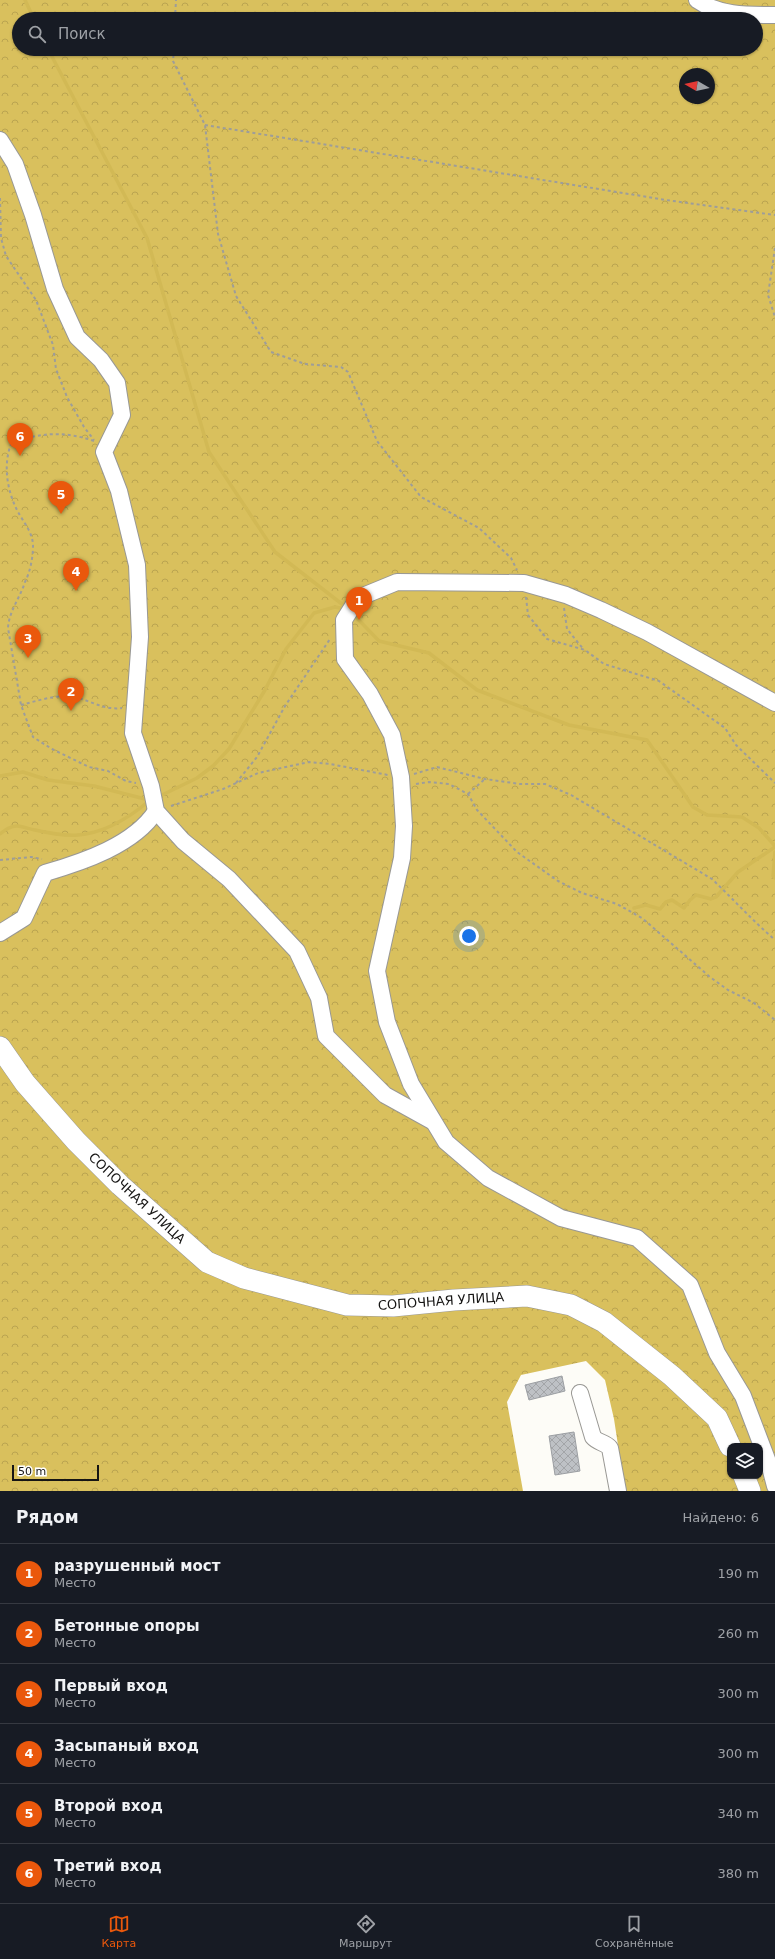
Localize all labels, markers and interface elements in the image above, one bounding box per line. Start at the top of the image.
search box [12,12,763,56]
icon: search [26,23,48,45]
text: Поиск [58,25,106,43]
north arrow [679,68,715,104]
pin: 6 [7,423,33,456]
pin: 5 [48,481,74,514]
pin: 4 [63,558,89,591]
pin: 1 [346,587,372,620]
pin: 3 [15,625,41,658]
pin: 2 [58,678,84,711]
your location [459,926,479,946]
street label: СОПОЧНАЯ УЛИЦА [86,1149,188,1247]
street label: СОПОЧНАЯ УЛИЦА [377,1289,505,1313]
map controls [727,1443,763,1479]
button: layers [727,1443,763,1479]
scale bar [12,1463,99,1482]
text: 50 m [18,1465,46,1478]
text: Рядом [16,1507,79,1527]
text: Найдено: 6 [683,1510,759,1525]
text: разрушенный мост [54,1557,220,1575]
text: 1 [24,1566,34,1581]
text: 190 m [717,1566,759,1581]
text: Место [54,1575,96,1590]
text: Бетонные опоры [54,1617,200,1635]
text: 2 [24,1626,34,1641]
text: 260 m [717,1626,759,1641]
text: Место [54,1635,96,1650]
text: Первый вход [54,1677,168,1695]
text: 3 [24,1686,34,1701]
text: 300 m [717,1686,759,1701]
text: Место [54,1695,96,1710]
text: Засыпаный вход [54,1737,199,1755]
text: 4 [24,1746,34,1761]
text: 300 m [717,1746,759,1761]
text: Место [54,1755,96,1770]
text: Второй вход [54,1797,163,1815]
text: 5 [24,1806,34,1821]
text: 340 m [717,1806,759,1821]
text: Место [54,1815,96,1830]
text: Третий вход [54,1857,162,1875]
text: 6 [24,1866,34,1881]
text: 380 m [717,1866,759,1881]
text: Место [54,1875,96,1890]
tab: Карта [101,1913,136,1950]
tab: Маршрут [339,1913,392,1950]
tab: Сохранённые [595,1913,674,1950]

